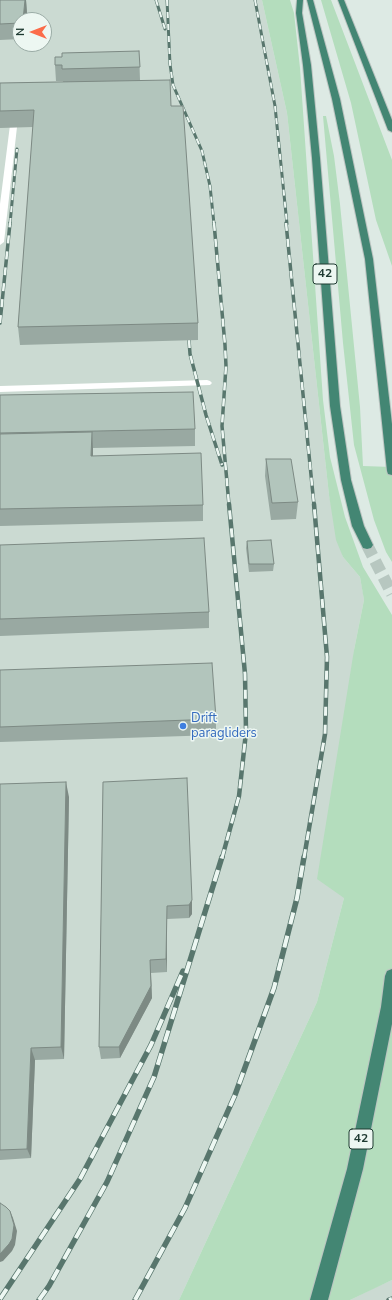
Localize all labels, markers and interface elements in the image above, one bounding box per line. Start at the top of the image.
north arrow [12,12,52,52]
text: N [13,28,28,36]
road number: 42 [313,264,337,284]
place label: Drift paragliders [191,711,257,742]
marker: Drift paragliders [178,721,188,731]
road number: 42 [349,1129,373,1149]

